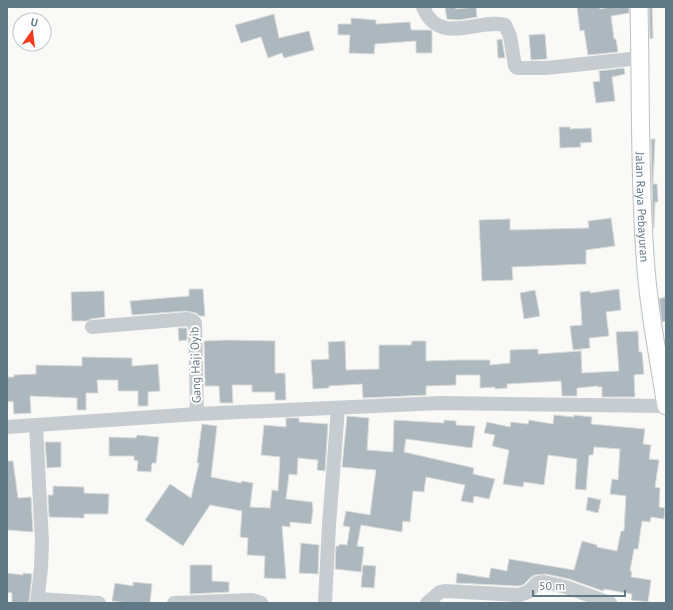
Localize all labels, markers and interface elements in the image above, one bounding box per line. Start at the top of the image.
north arrow [12,12,52,52]
text: U [29,15,40,30]
street label: Jalan Raya Pebayuran [633,151,653,262]
street label: Gang Haji Oyib [186,327,204,403]
scale bar [533,572,625,598]
text: 50 m [539,578,565,593]

